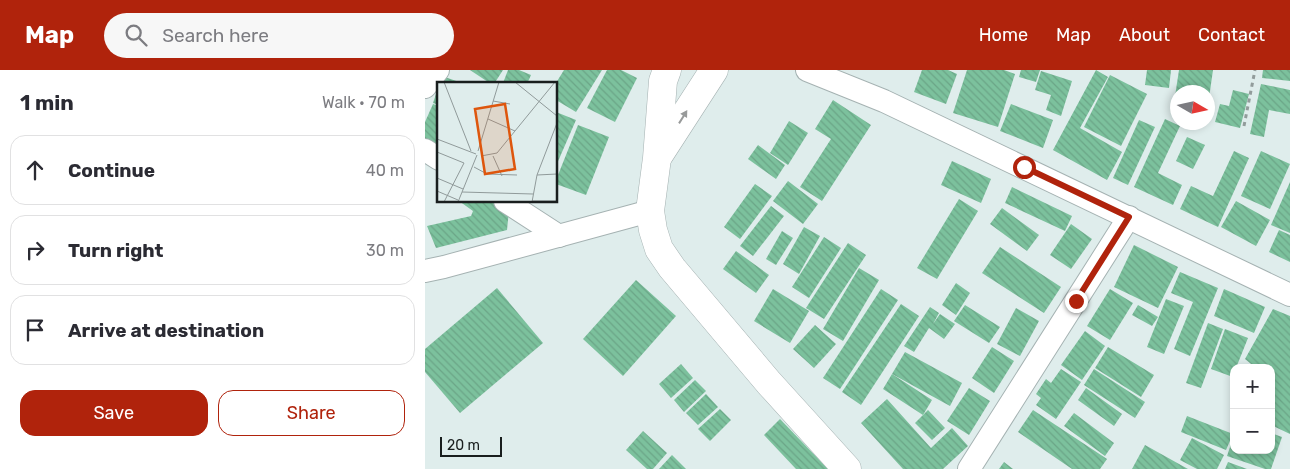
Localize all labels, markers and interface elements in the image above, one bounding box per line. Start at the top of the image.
search box [104,13,454,58]
text: Map [25,21,74,49]
icon: search [122,21,150,49]
text: Search here [162,24,269,47]
text: Home [979,24,1028,46]
text: Map [1056,24,1091,46]
text: About [1119,24,1170,46]
text: Contact [1198,24,1265,46]
inset map [437,82,557,202]
north arrow [1170,85,1215,130]
text: 1 min [20,90,74,115]
text: Walk · 70 m [322,93,405,112]
one-way arrow [679,111,688,124]
icon: ahead [21,156,49,184]
route start [1013,156,1036,179]
text: Continue [68,159,155,182]
text: 40 m [366,161,404,180]
icon: right [21,236,49,264]
text: Turn right [68,239,163,262]
text: 30 m [366,241,404,260]
route end [1065,290,1088,313]
icon: arrive [21,316,49,344]
text: Arrive at destination [68,319,264,342]
map controls [1230,364,1275,454]
button: + [1230,364,1275,409]
button: Save [20,390,208,436]
button: Share [218,390,405,436]
button: − [1230,409,1275,454]
scale bar [440,434,503,457]
text: 20 m [447,437,480,454]

